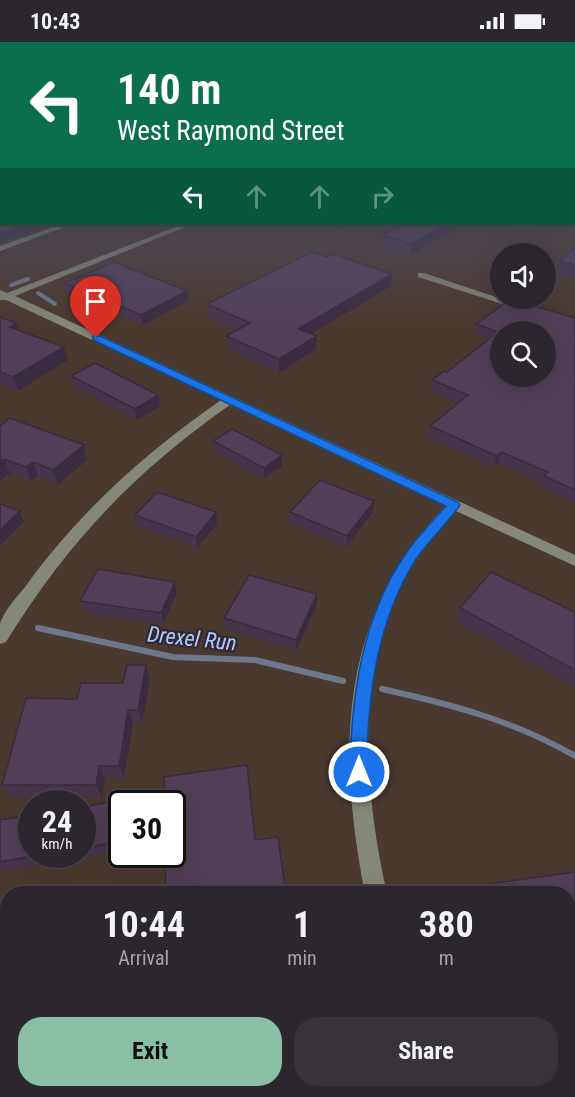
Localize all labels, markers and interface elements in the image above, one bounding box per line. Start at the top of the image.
text: 10:43 [30,9,81,34]
text: 140 m [117,65,222,114]
icon: left [18,66,96,144]
text: West Raymond Street [117,115,344,147]
icon: left [177,180,210,213]
icon: ahead [240,180,273,213]
icon: ahead [303,180,336,213]
icon: right [366,180,399,213]
map controls [490,243,556,387]
button: sound [490,243,556,309]
pin [70,276,121,338]
icon: arrive [79,285,112,318]
button: search [490,321,556,387]
water label: Drexel Run [146,621,238,656]
position arrow [327,740,391,804]
speed limit sign: 30 [108,790,186,868]
text: 24 [42,804,72,839]
text: km/h [42,835,72,853]
text: 10:44 [102,904,185,946]
text: 1 [293,904,311,946]
text: 380 [419,904,474,946]
text: Arrival [118,946,169,970]
text: min [287,946,317,970]
text: m [439,946,454,970]
button: Exit [18,1017,282,1086]
button: Share [294,1017,558,1086]

